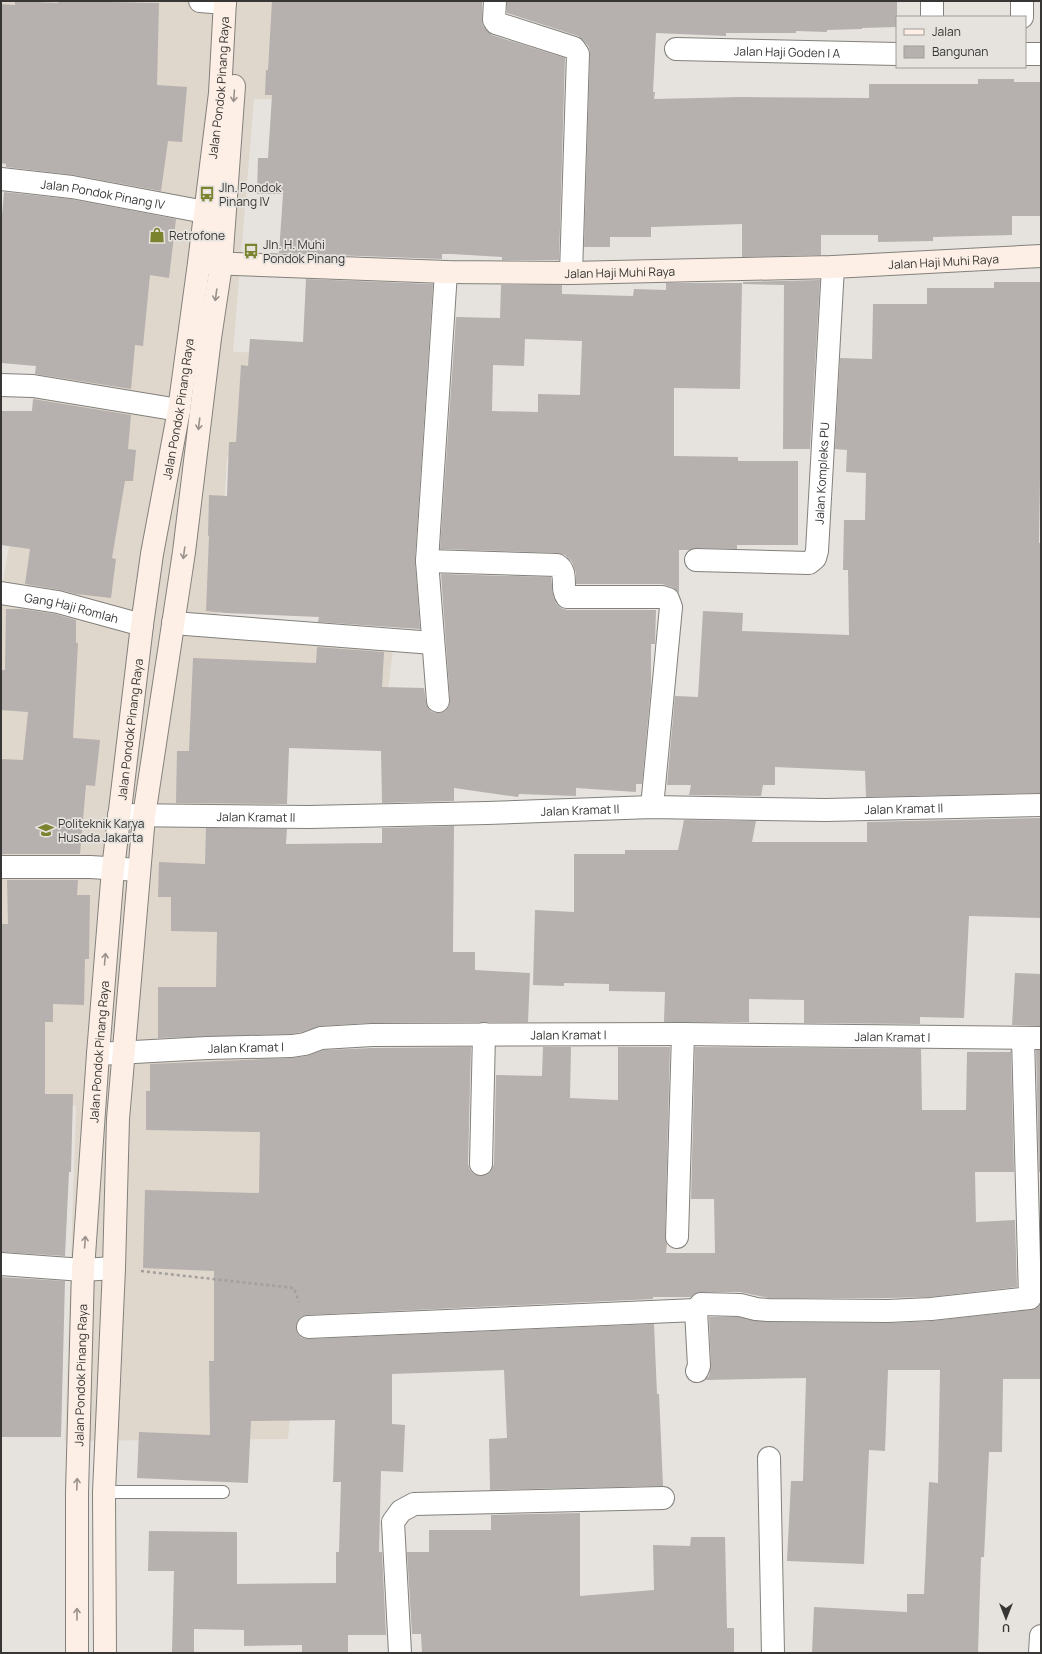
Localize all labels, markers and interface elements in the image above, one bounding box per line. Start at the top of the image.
street label: Jalan Pondok Pinang Raya [203,16,233,160]
legend [896,16,1026,68]
text: Jalan [932,23,961,40]
street label: Jalan Haji Goden I A [734,42,841,61]
text: Bangunan [932,43,988,60]
one-way arrow [230,89,237,102]
street label: Jalan Pondok Pinang IV [40,175,167,213]
place label: Jln. Pondok Pinang IV [219,179,283,210]
bus stop icon: Jln. Pondok Pinang IV [198,185,216,203]
shop icon: Retrofone [148,226,166,244]
place label: Retrofone [169,227,225,244]
place label: Jln. H. Muhi Pondok Pinang [263,236,345,267]
bus stop icon: Jln. H. Muhi Pondok Pinang [242,242,260,260]
street label: Jalan Haji Muhi Raya [888,250,999,273]
street label: Jalan Haji Muhi Raya [564,262,675,282]
one-way arrow [212,288,220,301]
street label: Jalan Pondok Pinang Raya [158,337,197,481]
one-way arrow [195,417,203,430]
street label: Jalan Kompleks PU [810,422,833,525]
one-way arrow [180,546,188,559]
street label: Gang Haji Romlah [23,588,121,627]
street label: Jalan Pondok Pinang Raya [113,657,146,801]
street label: Jalan Kramat II [864,799,943,818]
street label: Jalan Kramat II [540,800,620,820]
street label: Jalan Kramat II [216,808,296,825]
place label: Politeknik Karya Husada Jakarta [58,815,145,846]
school or university icon: Politeknik Karya Husada Jakarta [37,821,55,839]
one-way arrow [102,953,109,966]
street label: Jalan Pondok Pinang Raya [85,980,112,1123]
street label: Jalan Kramat I [530,1026,607,1043]
street label: Jalan Kramat I [854,1027,931,1045]
street label: Jalan Kramat I [208,1038,284,1056]
one-way arrow [82,1236,89,1249]
street label: Jalan Pondok Pinang Raya [70,1304,91,1446]
one-way arrow [73,1478,81,1491]
north arrow [986,1598,1026,1638]
one-way arrow [73,1608,81,1621]
text: U [1002,1621,1010,1636]

